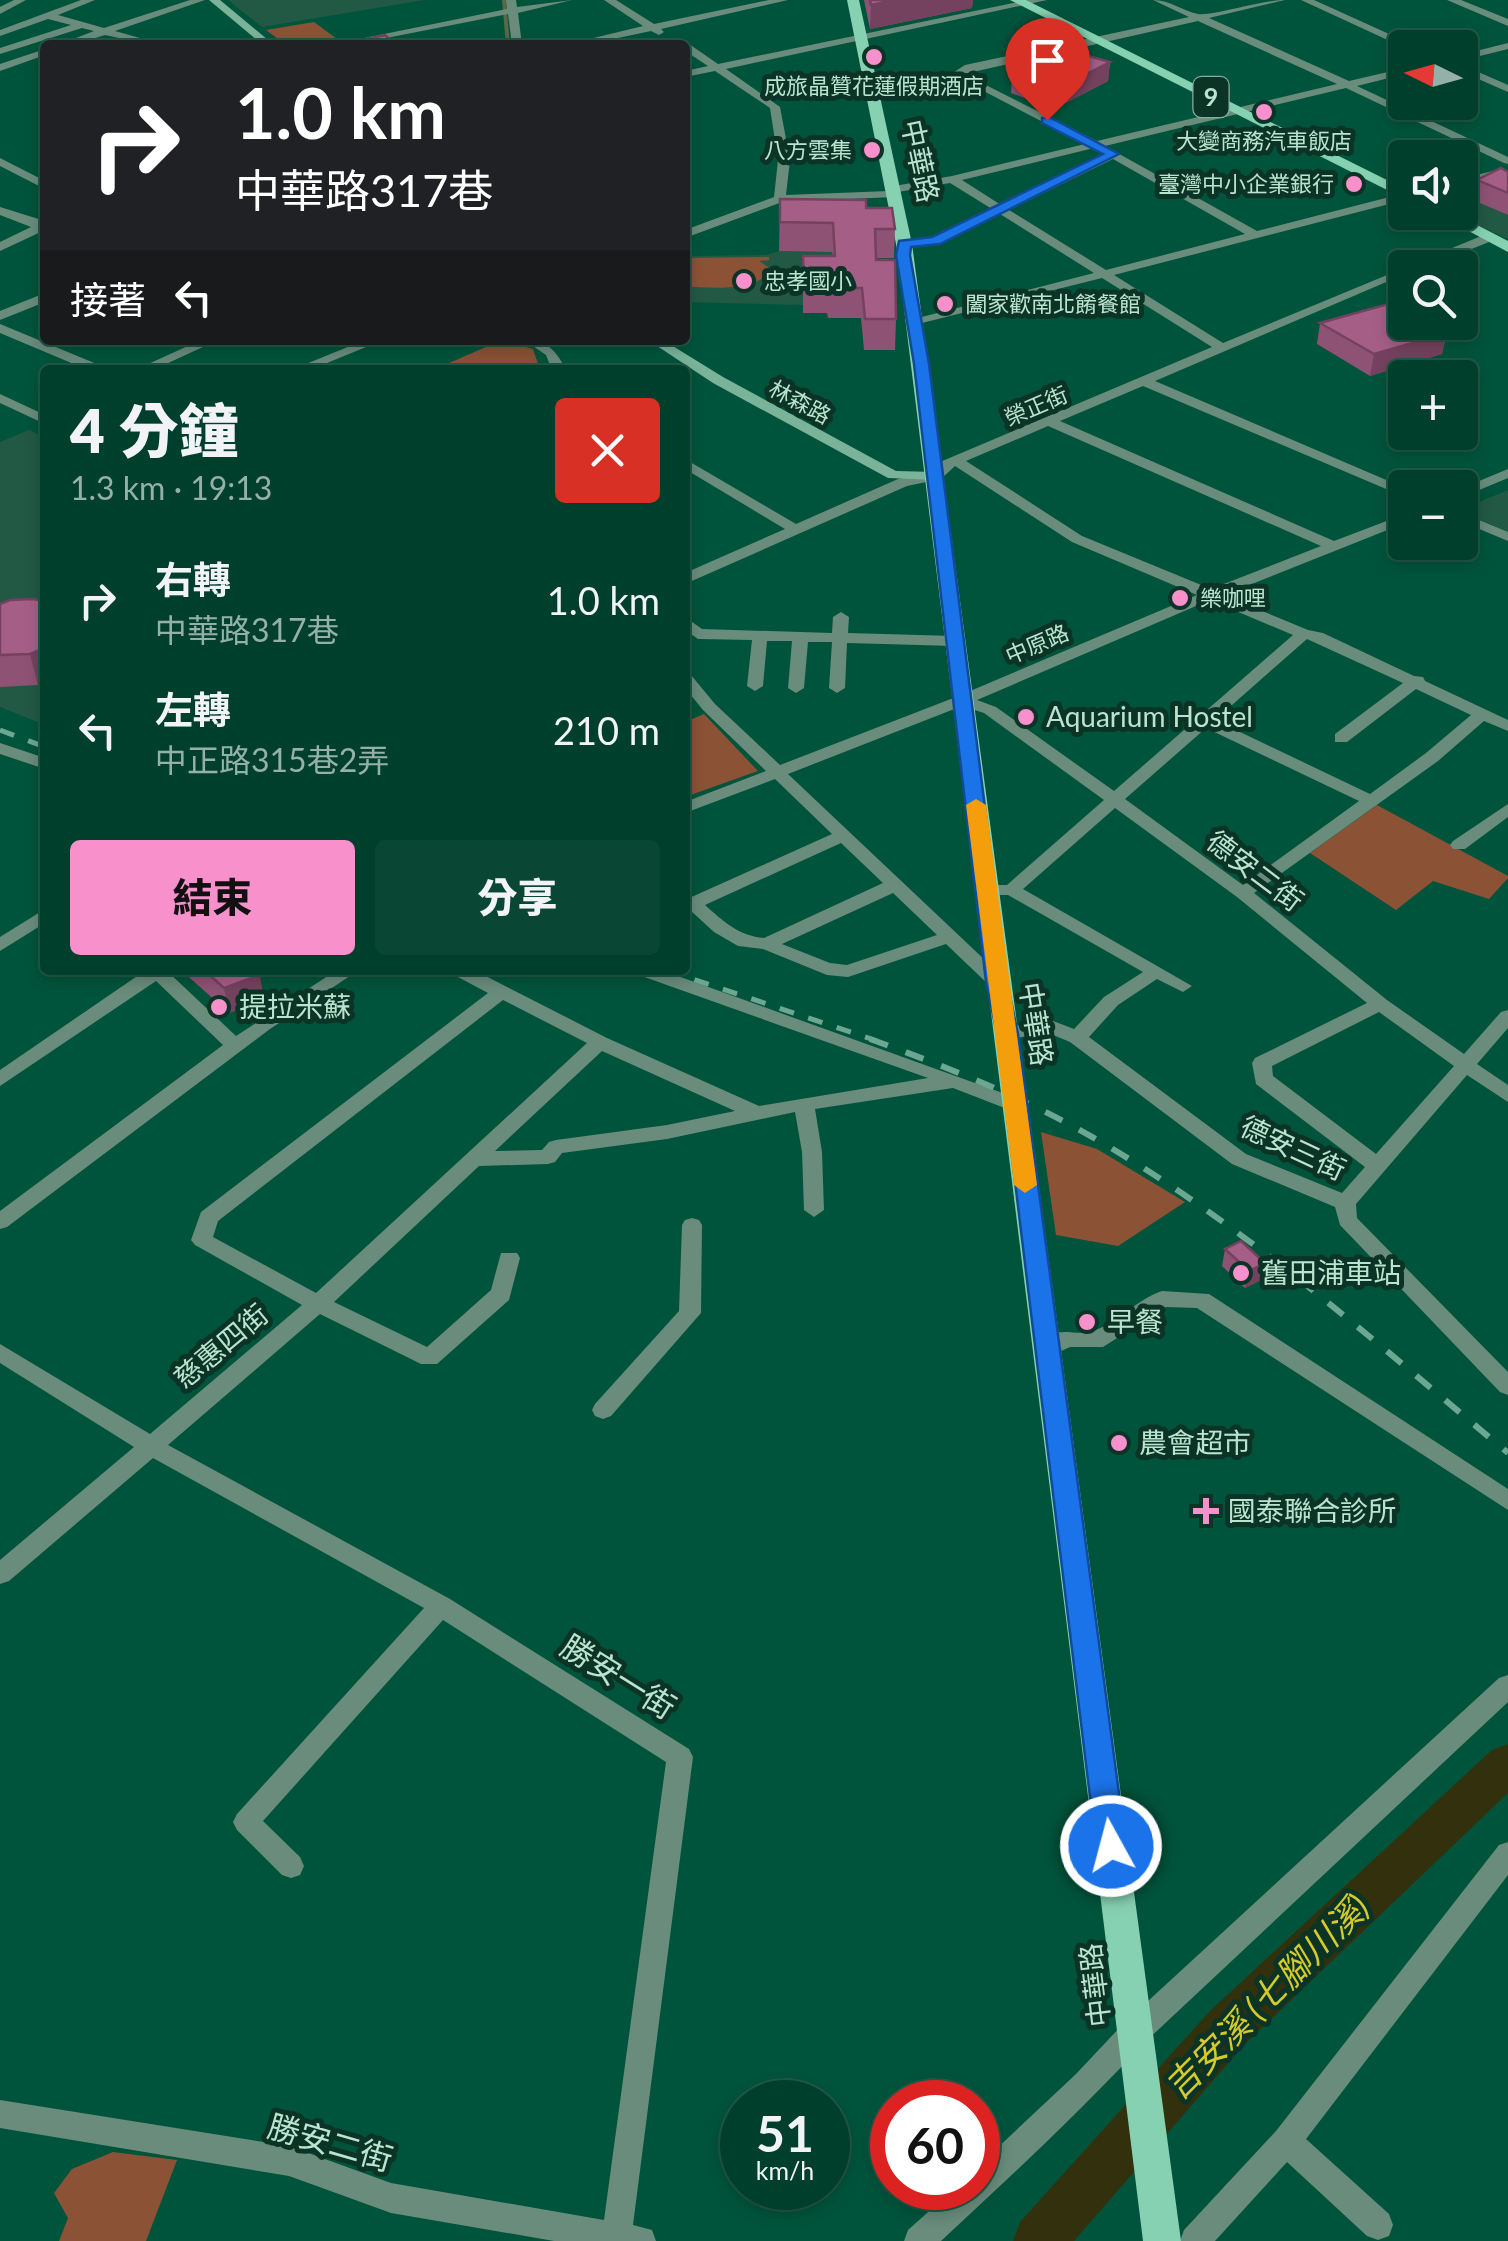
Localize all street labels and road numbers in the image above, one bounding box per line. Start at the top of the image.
road number: 9 [1194,77,1228,117]
street label: 中華路 [896,116,946,205]
street label: 林森路 [765,374,836,429]
street label: 榮正街 [1000,380,1071,431]
street label: 中原路 [1001,618,1072,669]
street label: 德安二街 [1201,823,1311,917]
street label: 中華路 [1014,980,1060,1068]
street label: 德安三街 [1235,1108,1351,1186]
street label: 慈惠四街 [167,1296,274,1394]
street label: 勝安一街 [554,1625,683,1726]
street label: 中華路 [1072,1941,1116,2029]
street label: 勝安二街 [264,2105,397,2178]

